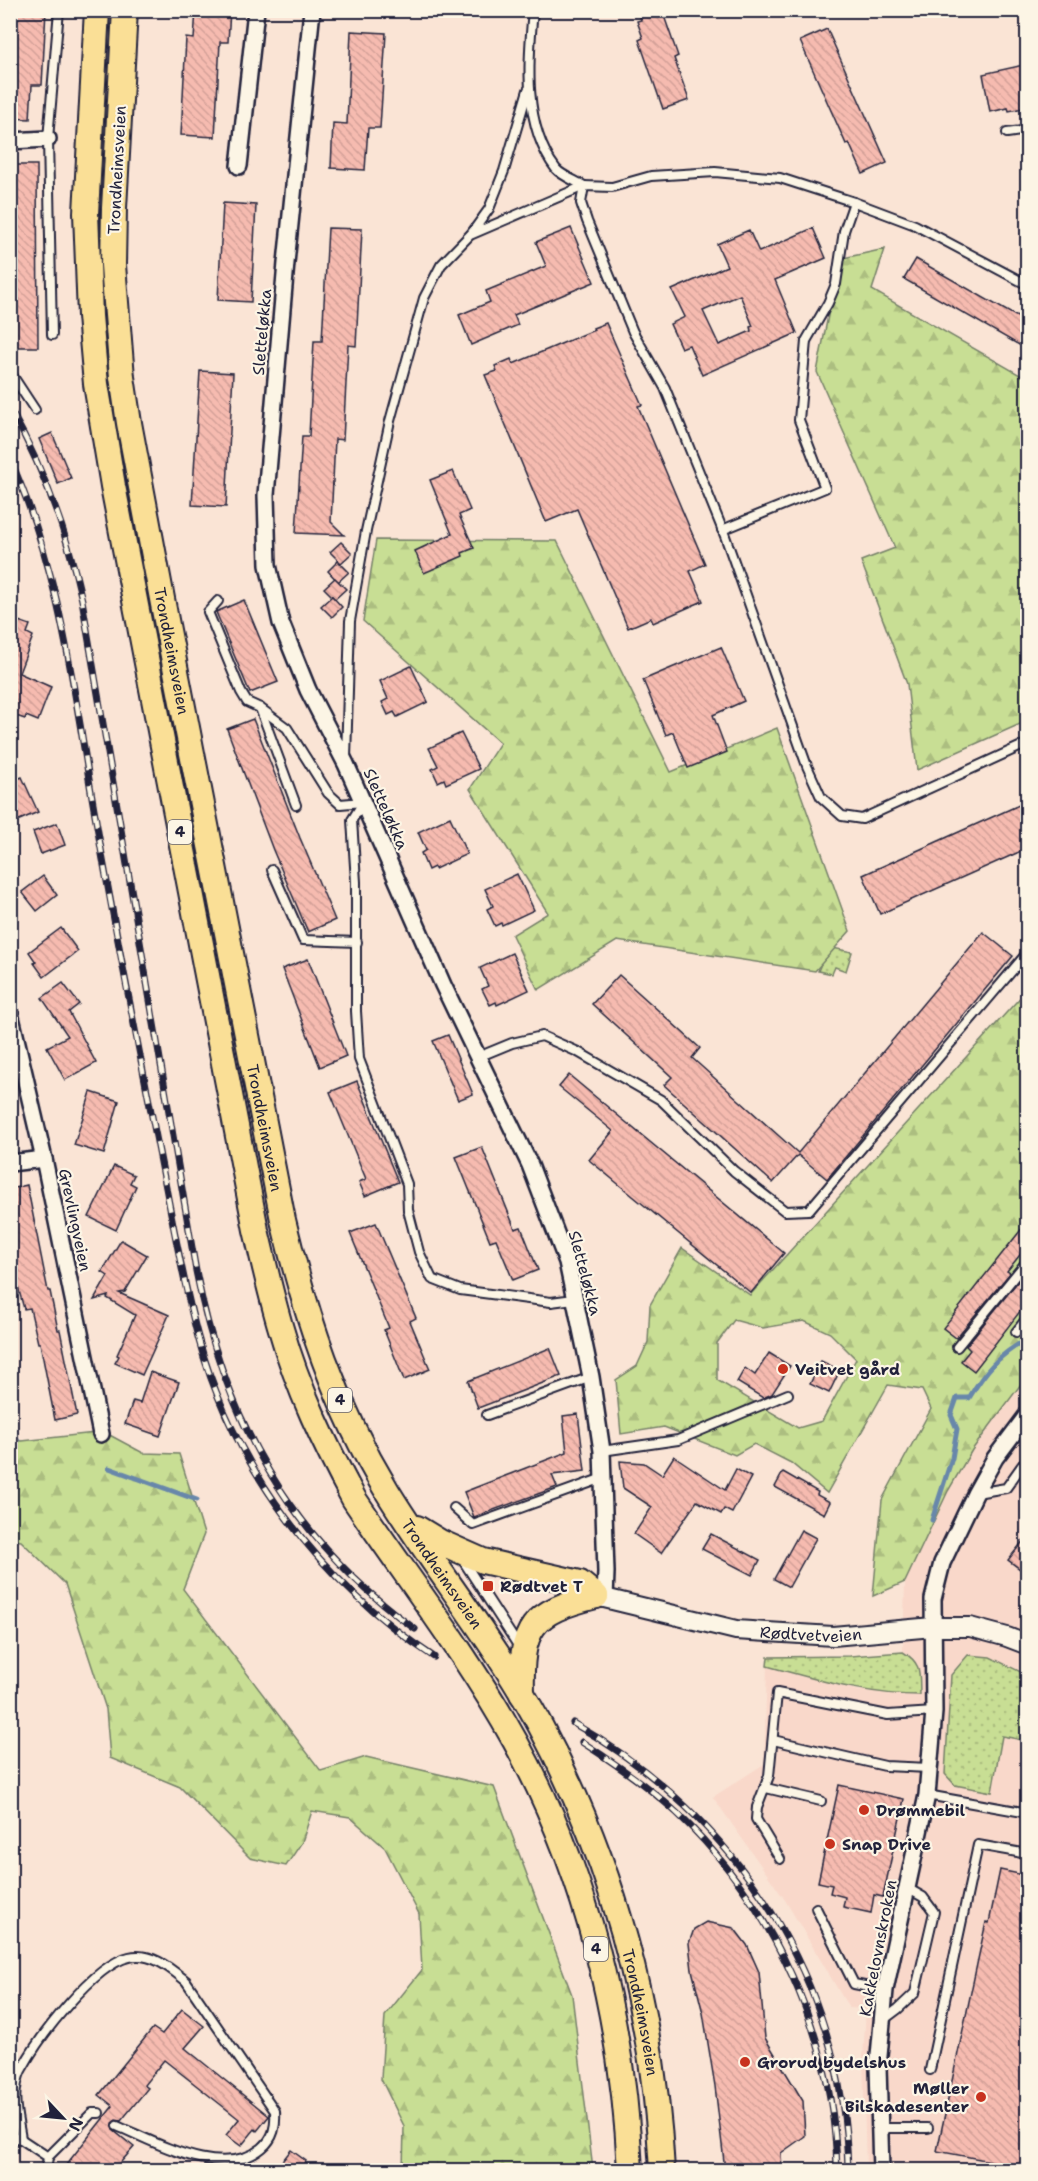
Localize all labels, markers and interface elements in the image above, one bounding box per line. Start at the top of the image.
street label: Trondheimsveien [103,105,131,235]
street label: Sletteløkka [248,288,276,376]
street label: Trondheimsveien [150,585,195,716]
street label: Sletteløkka [359,765,413,853]
road number: 4 [168,820,192,844]
street label: Trondheimsveien [242,1062,288,1193]
street label: Grevlingveien [54,1167,96,1274]
street label: Sletteløkka [564,1228,606,1318]
place label: Veitvet gård [795,1359,900,1380]
marker: Veitvet gård [776,1362,790,1376]
road number: 4 [328,1388,352,1412]
street label: Trondheimsveien [397,1515,488,1633]
place label: Rødtvet T [500,1576,583,1597]
marker: Rødtvet T [481,1579,495,1593]
street label: Rødtvetveien [759,1621,863,1647]
place label: Drømmebil [876,1800,966,1821]
marker: Drømmebil [857,1803,871,1817]
place label: Snap Drive [842,1834,932,1855]
marker: Snap Drive [823,1837,837,1851]
street label: Kakkelovnskroken [854,1878,902,2018]
road number: 4 [584,1937,608,1961]
street label: Trondheimsveien [618,1947,664,2077]
place label: Grorud bydelshus [757,2052,906,2073]
marker: Grorud bydelshus [738,2055,752,2069]
place label: Møller Bilskadesenter [845,2078,969,2117]
north arrow [33,2088,93,2148]
marker: Møller Bilskadesenter [974,2090,988,2104]
text: N [64,2114,88,2135]

